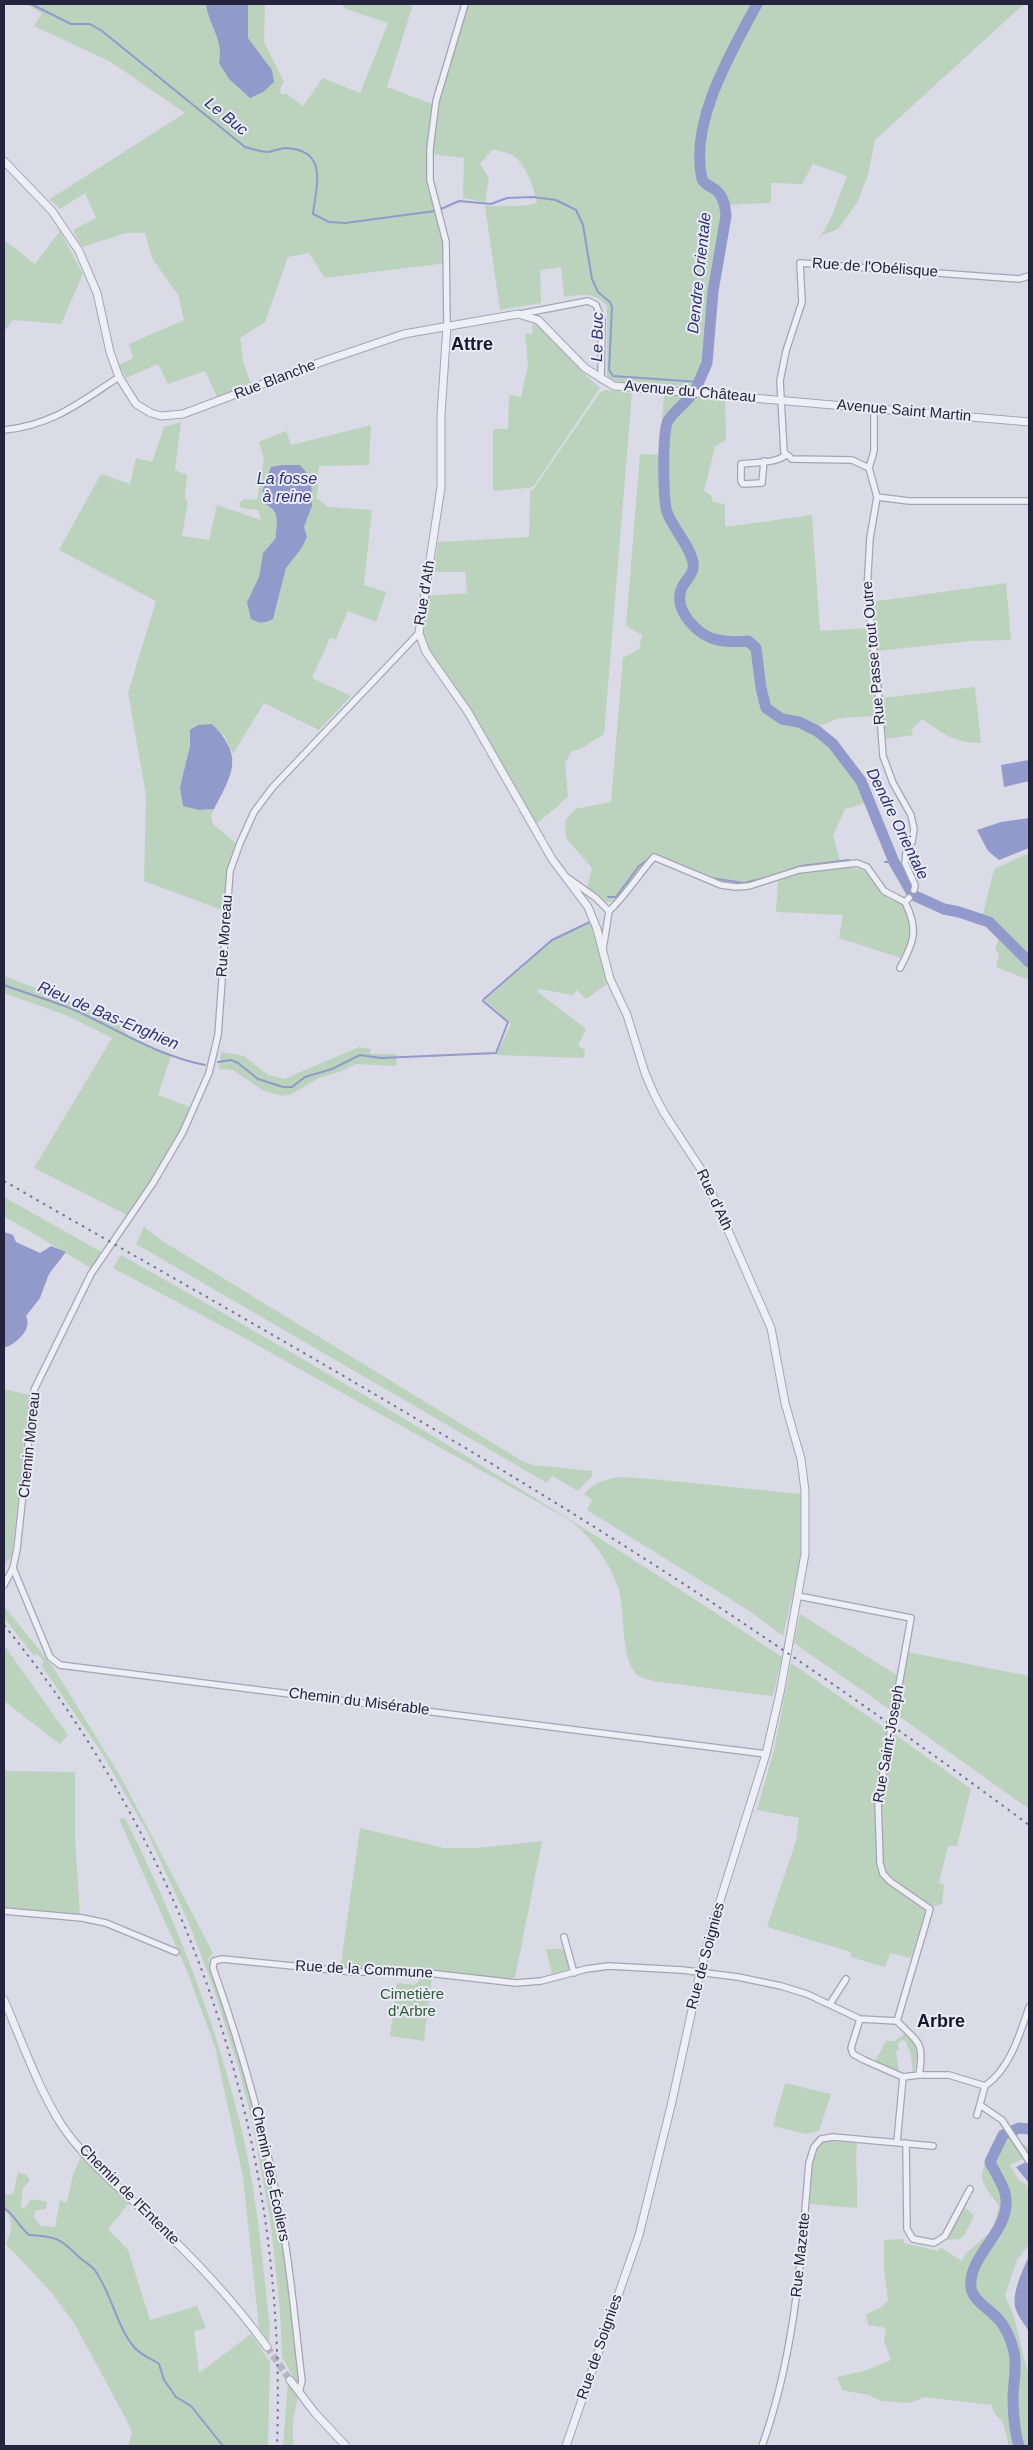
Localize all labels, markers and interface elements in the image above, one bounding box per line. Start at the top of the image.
water label: Le Buc [201,94,251,140]
water label: Dendre Orientale [684,211,716,335]
street label: Rue de l'Obélisque [811,255,939,281]
water label: Le Buc [588,312,608,362]
district label: Attre [451,334,493,356]
street label: Rue Blanche [232,356,318,404]
street label: Avenue du Château [623,377,757,407]
street label: Avenue Saint Martin [836,396,972,426]
water label: La fosse à reine [257,470,317,508]
street label: Rue d'Ath [411,559,439,627]
street label: Rue Passe tout Outre [859,580,889,726]
water label: Dendre Orientale [862,765,932,883]
street label: Rue Moreau [213,894,237,978]
water label: Rieu de Bas-Enghien [35,978,181,1054]
street label: Rue d'Ath [692,1167,736,1233]
street label: Chemin Moreau [15,1391,45,1499]
street label: Chemin du Misérable [288,1684,430,1720]
street label: Rue Saint-Joseph [870,1684,908,1804]
street label: Rue de Soignies [683,1901,729,2011]
street label: Rue de la Commune [295,1957,433,1983]
park label: Cimetière d'Arbre [380,1986,444,2021]
district label: Arbre [917,2011,965,2033]
street label: Chemin des Écoliers [247,2105,293,2243]
street label: Chemin de l'Entente [75,2141,183,2249]
street label: Rue Mazette [788,2212,814,2298]
street label: Rue de Soignies [574,2292,626,2402]

